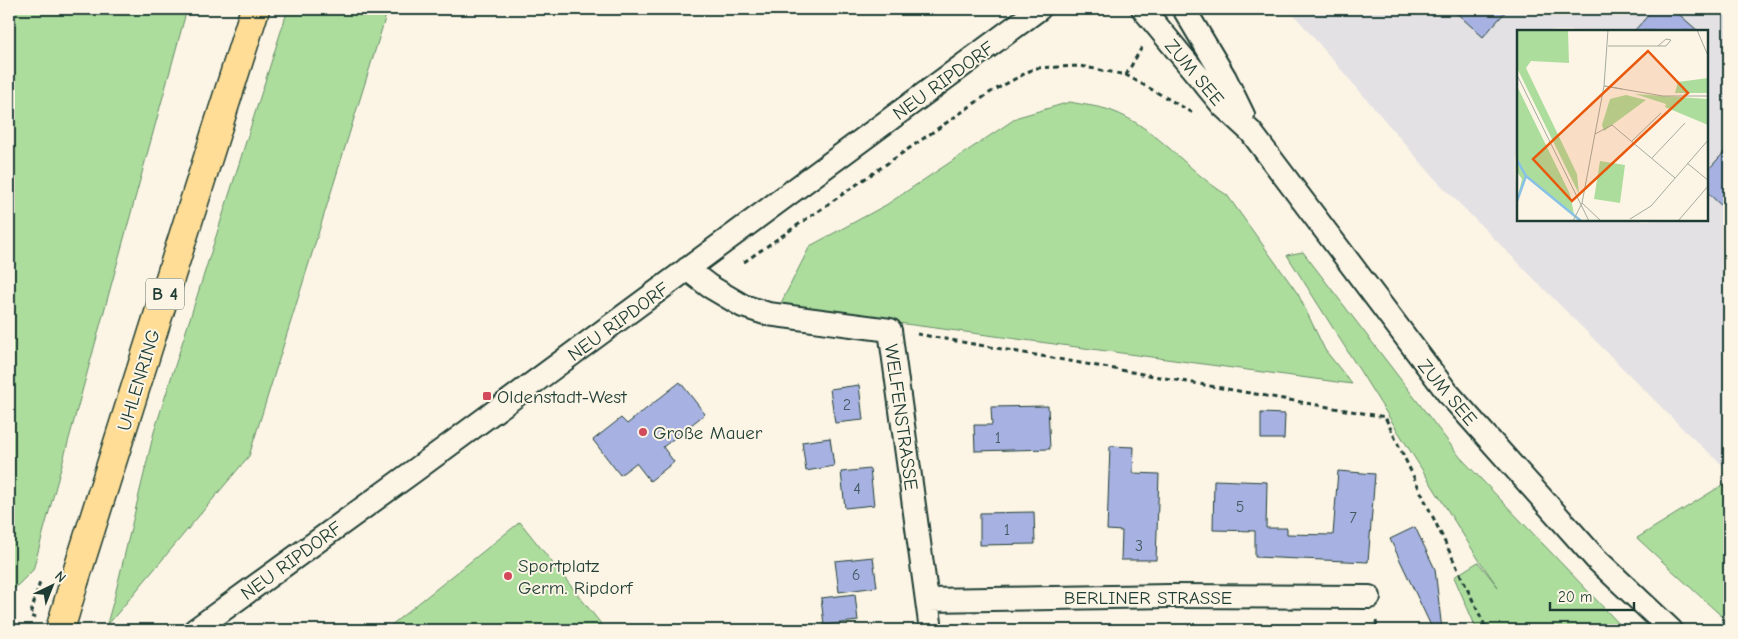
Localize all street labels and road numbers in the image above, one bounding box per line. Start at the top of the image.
street label: ZUM SEE [1160,35,1228,110]
street label: NEU RIPDORF [889,37,998,125]
road number: B 4 [146,278,184,310]
street label: NEU RIPDORF [564,278,673,366]
street label: UHLENRING [113,327,165,434]
street label: WELFENSTRASSE [880,343,922,492]
street label: ZUM SEE [1413,355,1481,430]
street label: NEU RIPDORF [237,517,346,605]
street label: BERLINER STRASSE [1064,587,1232,609]

